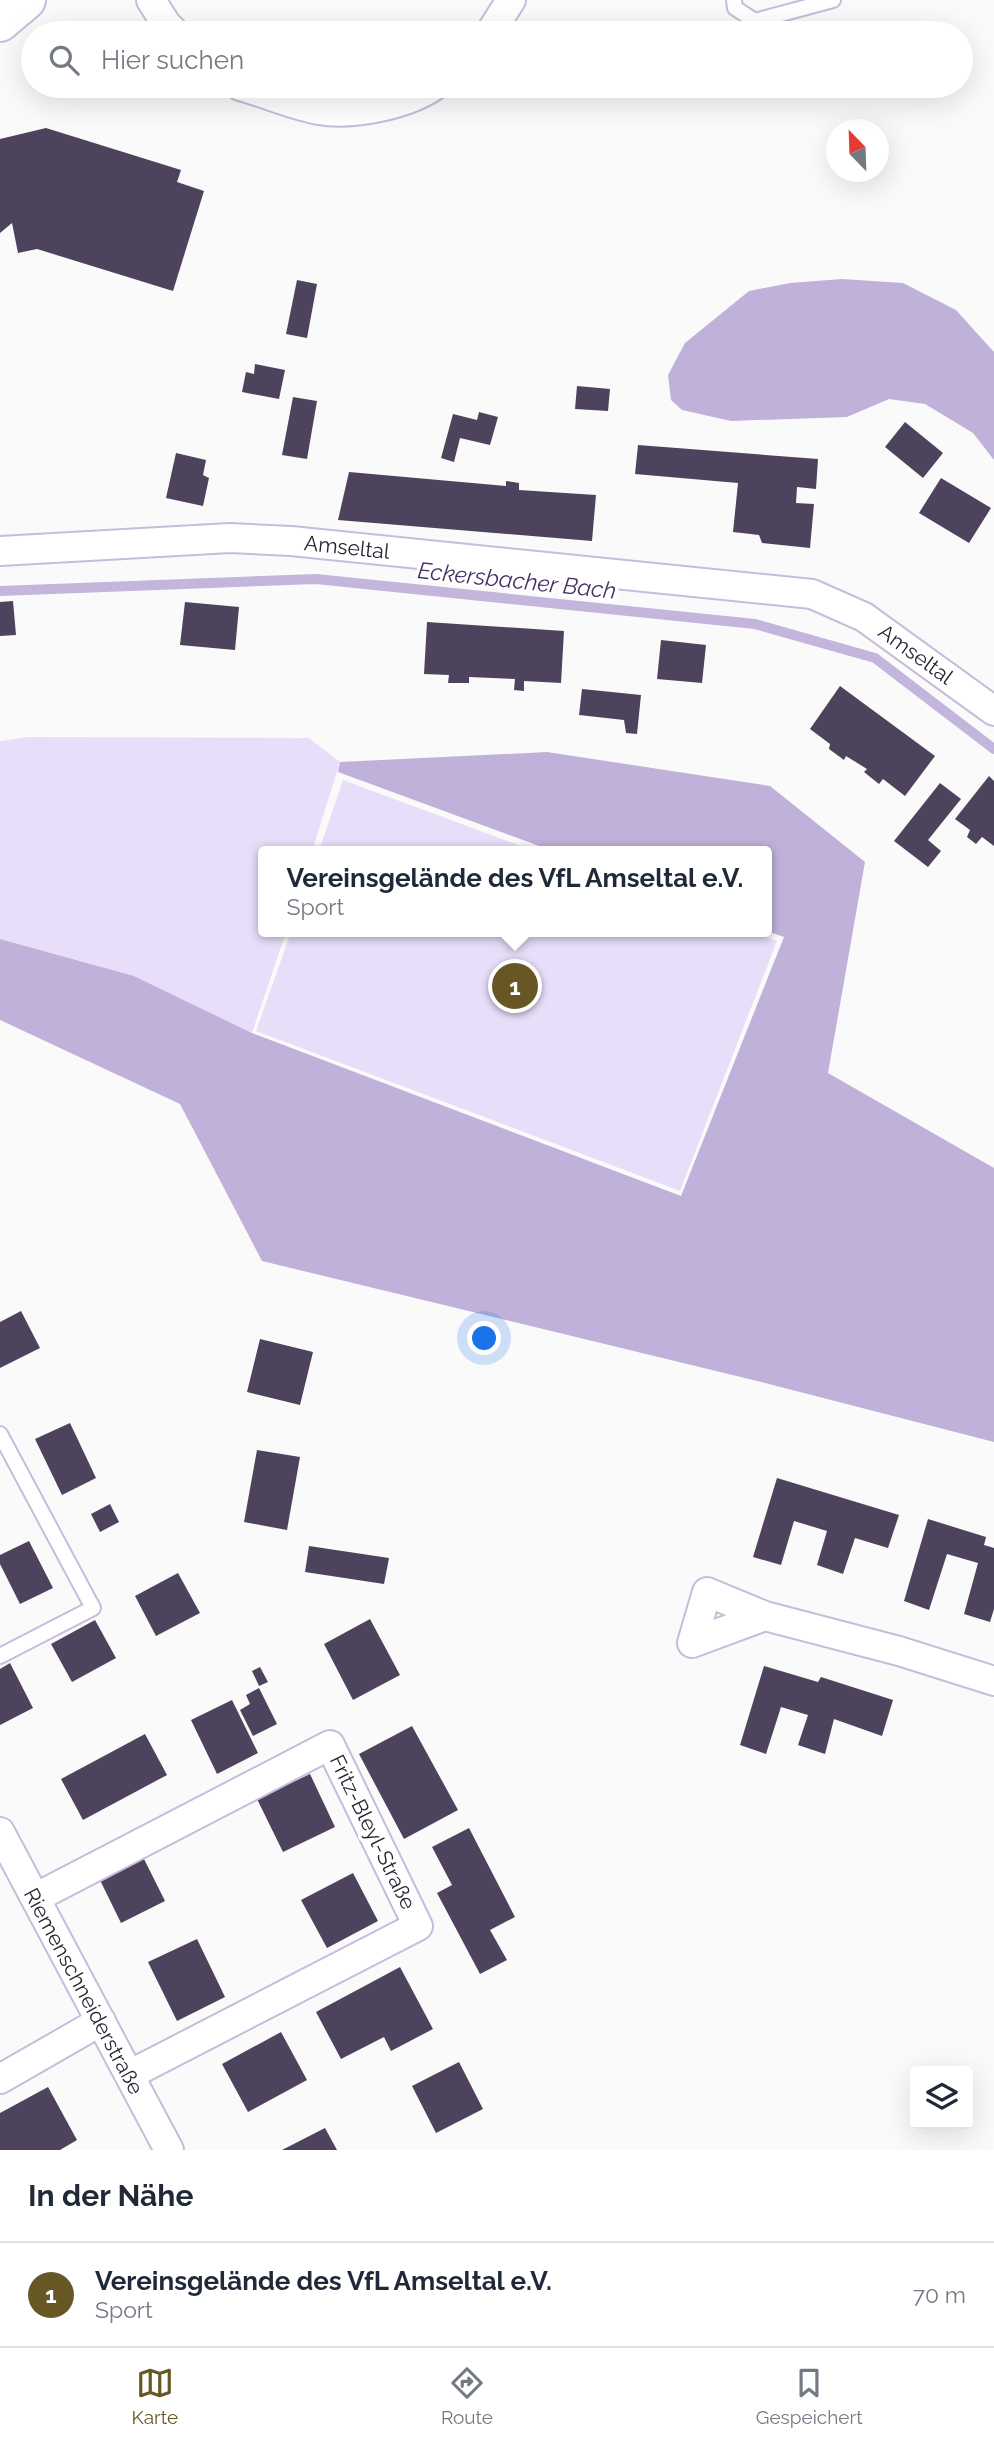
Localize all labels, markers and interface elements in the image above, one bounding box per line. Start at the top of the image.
search box [21,21,973,98]
icon: search [45,41,83,79]
text: Hier suchen [101,45,244,75]
north arrow [826,119,889,182]
street label: Amseltal [303,530,391,564]
water label: Eckersbacher Bach [416,556,618,604]
street label: Amseltal [874,619,958,690]
popup [258,846,772,937]
text: Vereinsgelände des VfL Amseltal e.V. [287,863,743,893]
text: Sport [287,893,344,920]
pin: 1 [492,960,538,1012]
your location [467,1321,501,1355]
street label: Fritz-Bleyl-Straße [325,1751,421,1913]
street label: Riemenschneiderstraße [19,1884,149,2098]
map controls [910,2066,973,2129]
button: layers [910,2066,973,2129]
text: In der Nähe [28,2178,193,2213]
text: Vereinsgelände des VfL Amseltal e.V. [95,2266,552,2296]
text: 1 [45,2281,57,2308]
text: 70 m [913,2281,966,2308]
text: Sport [95,2296,153,2323]
tab: Karte [131,2364,178,2428]
tab: Route [441,2364,493,2428]
tab: Gespeichert [756,2364,863,2428]

